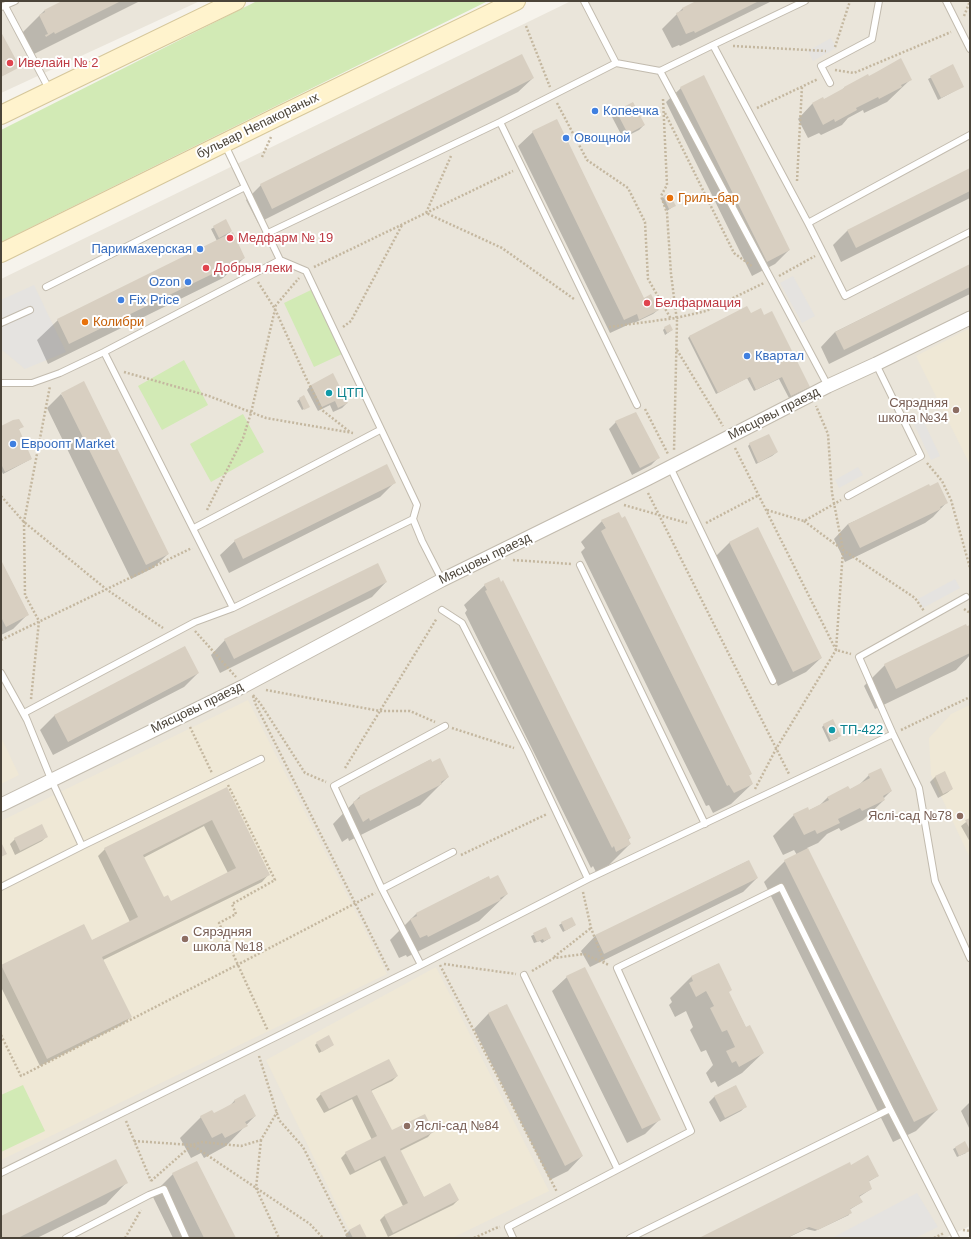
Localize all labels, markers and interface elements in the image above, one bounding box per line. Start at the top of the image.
place label: Ивелайн № 2 [18,55,99,71]
marker: Ивелайн № 2 [5,58,15,68]
street label: бульвар Непакораных [194,90,322,162]
place label: Копеечка [603,103,659,119]
marker: Копеечка [590,106,600,116]
place label: Овощной [574,130,630,146]
marker: Овощной [561,133,571,143]
place label: Гриль-бар [678,190,739,206]
marker: Гриль-бар [665,193,675,203]
place label: Медфарм № 19 [238,230,333,246]
marker: Медфарм № 19 [225,233,235,243]
place label: Парикмахерская [92,241,192,257]
marker: Парикмахерская [195,244,205,254]
place label: Добрыя леки [214,260,293,276]
marker: Добрыя леки [201,263,211,273]
place label: Ozon [149,274,180,290]
marker: Ozon [183,277,193,287]
place label: Fix Price [129,292,180,308]
marker: Fix Price [116,295,126,305]
place label: Белфармация [655,295,741,311]
marker: Белфармация [642,298,652,308]
place label: Колибри [93,314,144,330]
marker: Колибри [80,317,90,327]
place label: Квартал [755,348,804,364]
marker: Квартал [742,351,752,361]
street label: Мясцовы праезд [726,384,822,444]
place label: ЦТП [337,385,364,401]
marker: ЦТП [324,388,334,398]
place label: Сярэдняя школа №34 [878,395,948,426]
marker: Сярэдняя школа №34 [951,405,961,415]
place label: Евроопт Market [21,436,115,452]
marker: Евроопт Market [8,439,18,449]
street label: Мясцовы праезд [436,530,534,588]
street label: Мясцовы праезд [148,679,246,737]
place label: ТП-422 [840,722,883,738]
marker: ТП-422 [827,725,837,735]
place label: Яслі-сад №78 [868,808,952,824]
marker: Яслі-сад №78 [955,811,965,821]
place label: Сярэдняя школа №18 [193,924,263,955]
marker: Сярэдняя школа №18 [180,934,190,944]
place label: Яслі-сад №84 [415,1118,499,1134]
marker: Яслі-сад №84 [402,1121,412,1131]

